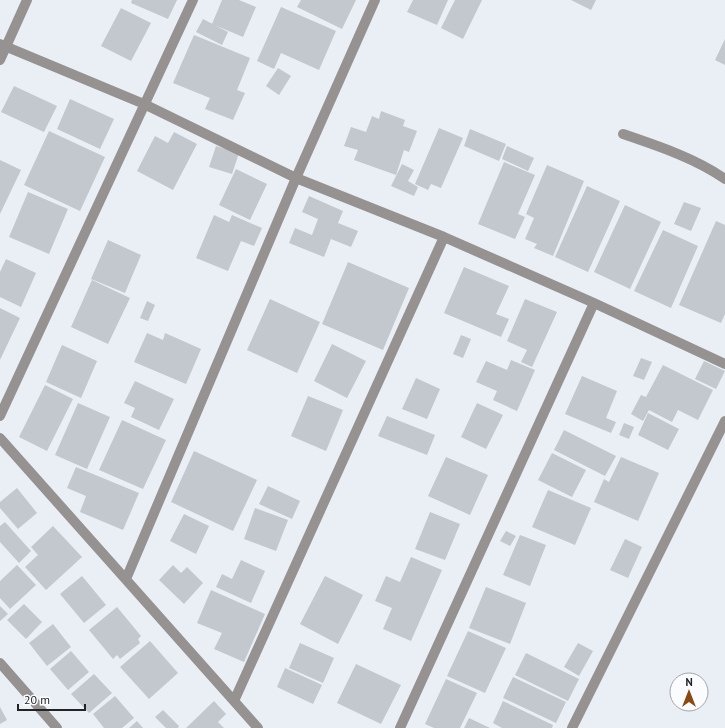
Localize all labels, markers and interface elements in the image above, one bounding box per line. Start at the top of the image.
north arrow [669,672,709,712]
text: N [685,675,693,689]
scale bar [18,686,85,712]
text: 20 m [24,692,50,707]

